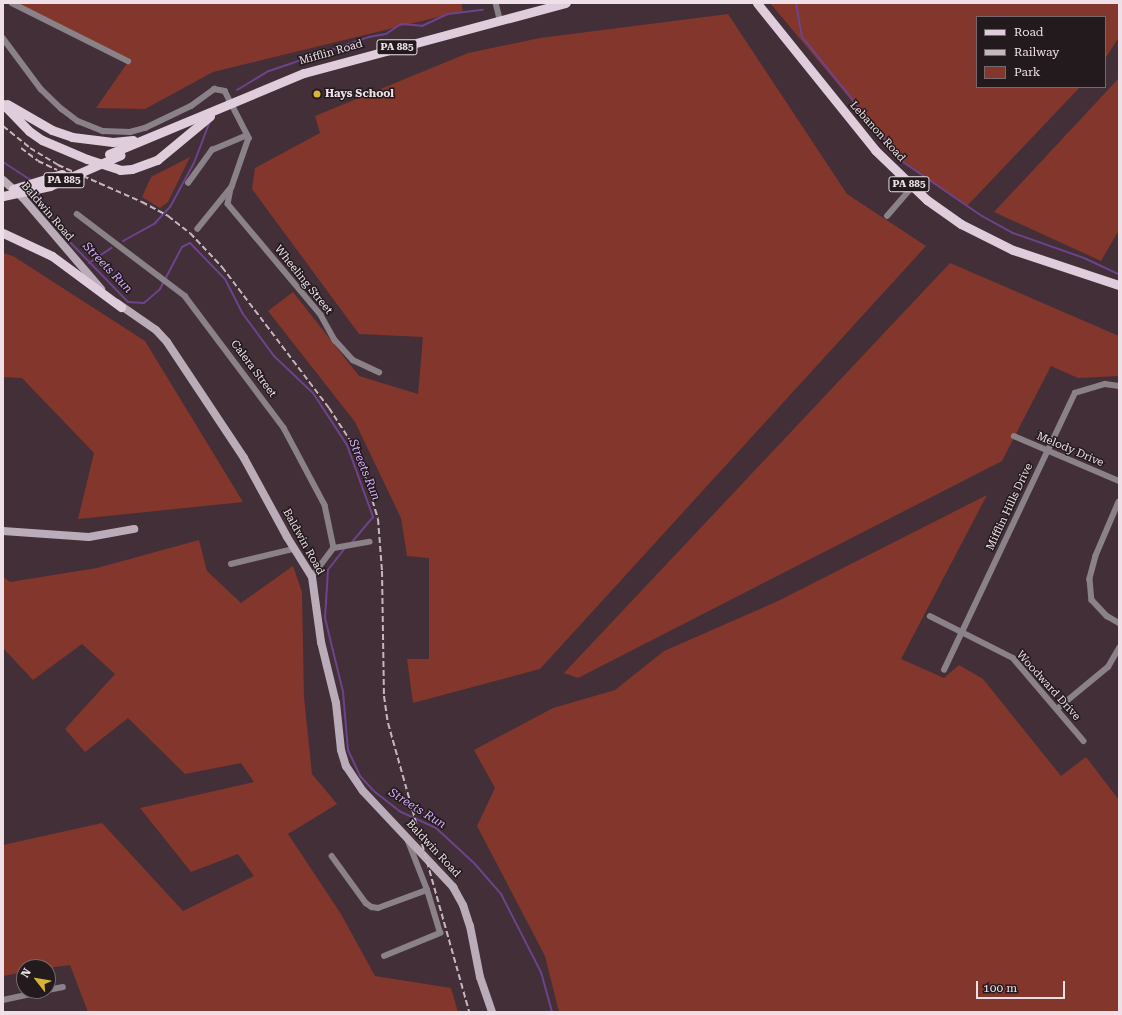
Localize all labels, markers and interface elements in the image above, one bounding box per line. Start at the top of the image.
legend [976,16,1106,88]
text: Road [1014,25,1043,39]
street label: Mifflin Road [298,38,364,68]
road number: PA 885 [376,39,418,55]
text: Railway [1014,45,1059,59]
text: Park [1014,65,1040,79]
place label: Hays School [325,87,394,101]
marker: Hays School [312,89,322,99]
street label: Lebanon Road [847,99,907,165]
road number: PA 885 [43,172,85,188]
road number: PA 885 [888,176,930,192]
street label: Baldwin Road [18,180,76,244]
water label: Streets Run [79,240,135,296]
street label: Wheeling Street [271,243,335,317]
street label: Calera Street [227,338,279,400]
street label: Melody Drive [1035,430,1105,470]
water label: Streets Run [345,437,383,503]
street label: Mifflin Hills Drive [984,461,1036,553]
street label: Baldwin Road [279,507,327,577]
street label: Woodward Drive [1013,648,1083,724]
water label: Streets Run [386,786,448,832]
street label: Baldwin Road [403,818,463,880]
north arrow [16,959,56,999]
text: N [18,966,34,980]
scale bar [978,973,1067,999]
text: 100 m [983,981,1017,995]

